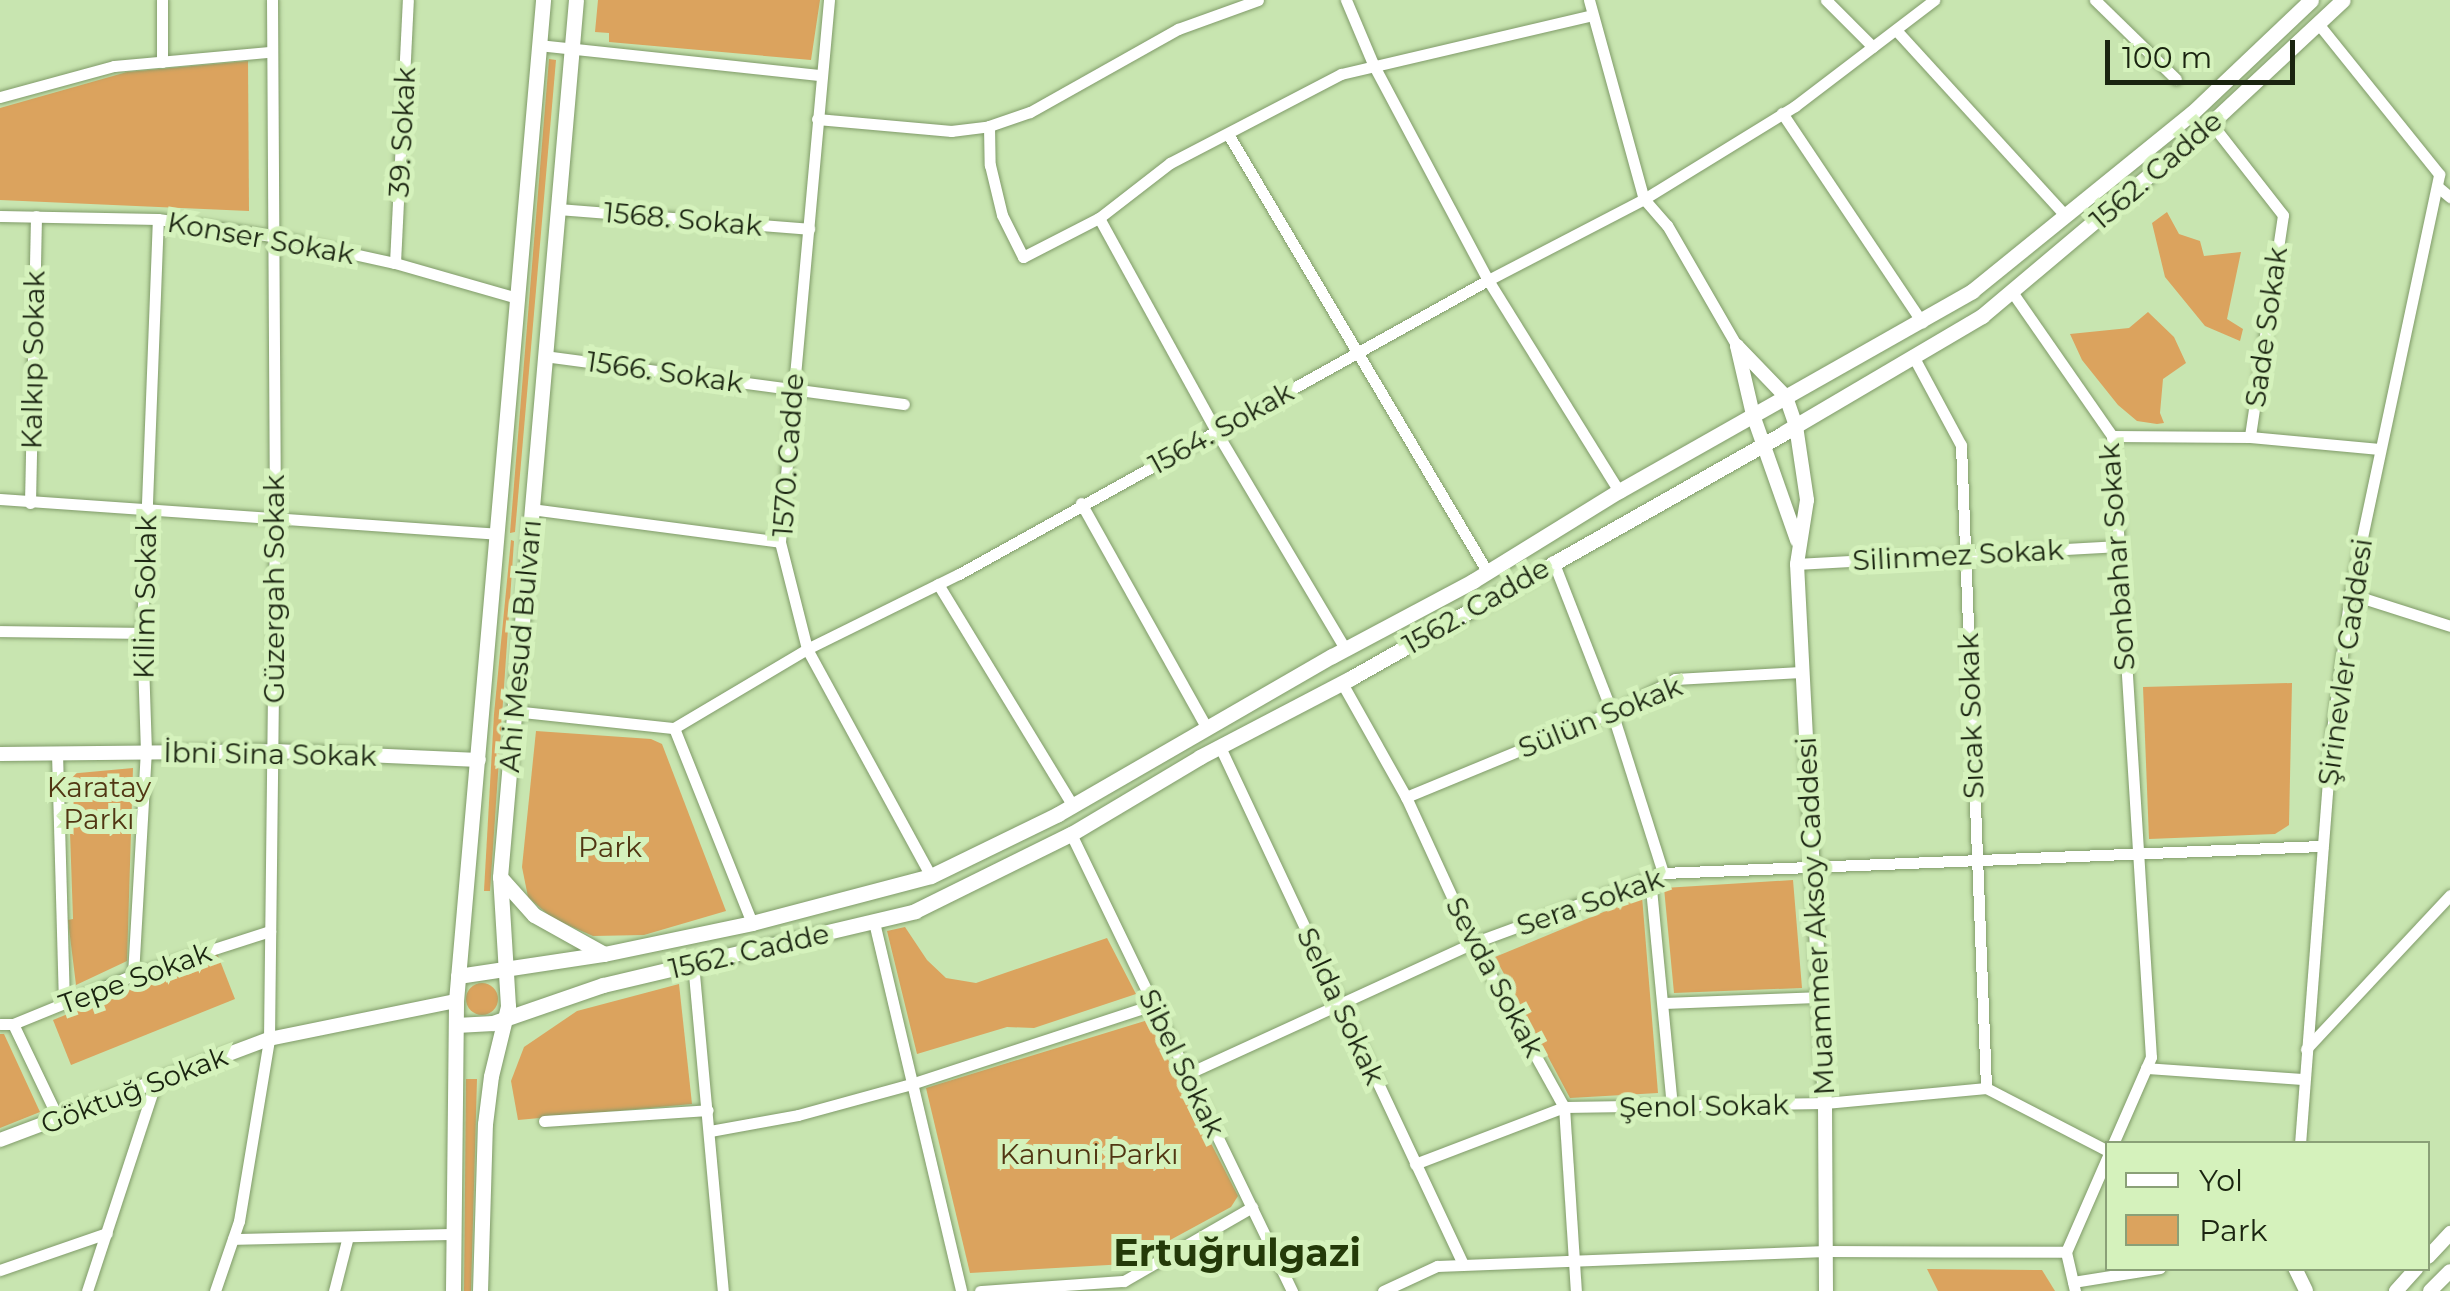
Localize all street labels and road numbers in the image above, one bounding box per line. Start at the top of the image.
street label: 39. Sokak [382,66,422,198]
street label: 1562. Cadde [2083,104,2229,236]
street label: 1568. Sokak [602,195,764,243]
street label: Konser Sokak [165,205,357,271]
street label: Sade Sokak [2238,245,2294,409]
street label: Kalkıp Sokak [15,270,51,450]
street label: 1566. Sokak [584,344,746,400]
street label: 1570. Cadde [766,372,810,538]
street label: 1564. Sokak [1143,375,1299,481]
street label: Sonbahar Sokak [2092,442,2142,672]
street label: Güzergah Sokak [257,475,291,703]
street label: Kilim Sokak [127,515,163,679]
street label: Ahi Mesud Bulvarı [492,518,548,774]
street label: Silinmez Sokak [1852,533,2064,577]
street label: Şirinevler Caddesi [2311,536,2379,788]
street label: 1562. Cadde [1397,551,1555,661]
street label: Sıcak Sokak [1951,633,1991,799]
street label: Sülün Sokak [1513,669,1687,765]
street label: İbni Sina Sokak [163,735,377,773]
street label: Muammer Aksoy Caddesi [1789,736,1841,1096]
street label: Sera Sokak [1512,861,1668,943]
street label: Sevda Sokak [1439,891,1551,1063]
street label: 1562. Cadde [666,916,832,986]
street label: Selda Sokak [1290,922,1392,1090]
street label: Tepe Sokak [54,935,216,1021]
street label: Sibel Sokak [1132,984,1232,1142]
street label: Göktuğ Sokak [36,1039,232,1141]
street label: Şenol Sokak [1619,1088,1789,1124]

